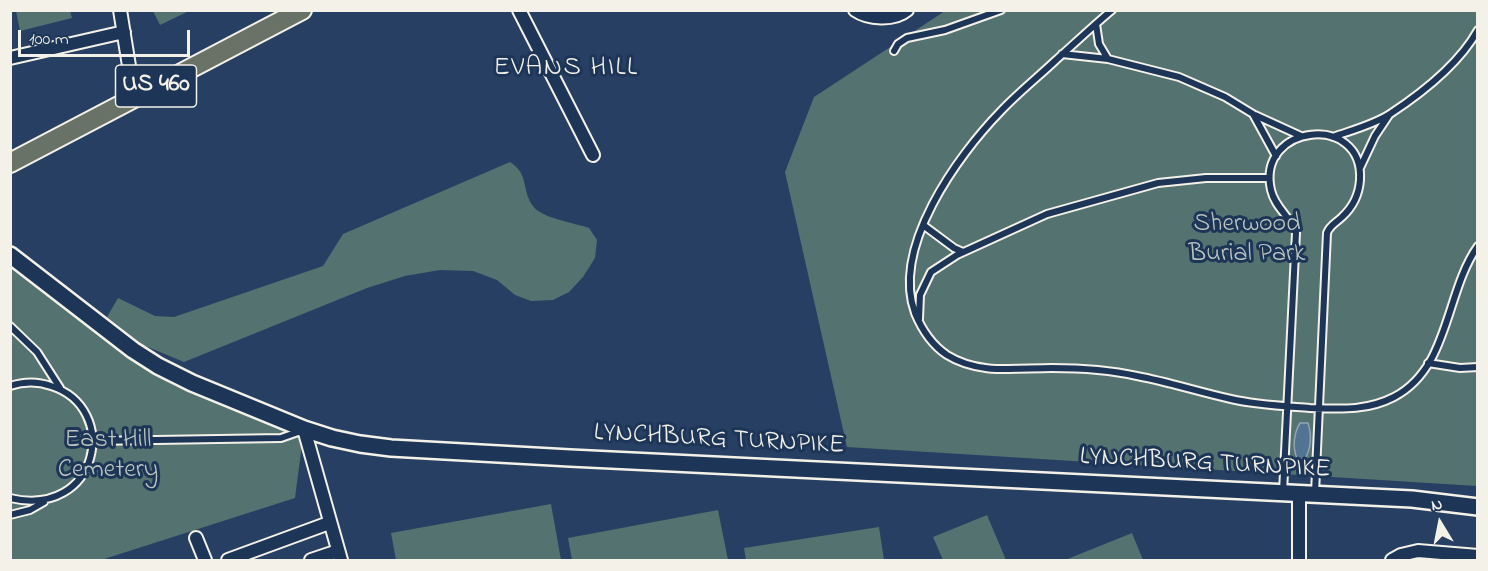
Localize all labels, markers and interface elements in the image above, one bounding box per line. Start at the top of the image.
scale bar [21,18,194,56]
text: 100 m [29,27,69,53]
district label: EVANS HILL [493,54,639,86]
road number: US 460 [116,65,196,107]
park label: Sherwood Burial Park [1189,210,1305,272]
street label: LYNCHBURG TURNPIKE [593,419,845,463]
park label: East Hill Cemetery [58,426,158,488]
street label: LYNCHBURG TURNPIKE [1079,443,1331,487]
north arrow [1410,493,1470,553]
text: N [1429,493,1444,518]

